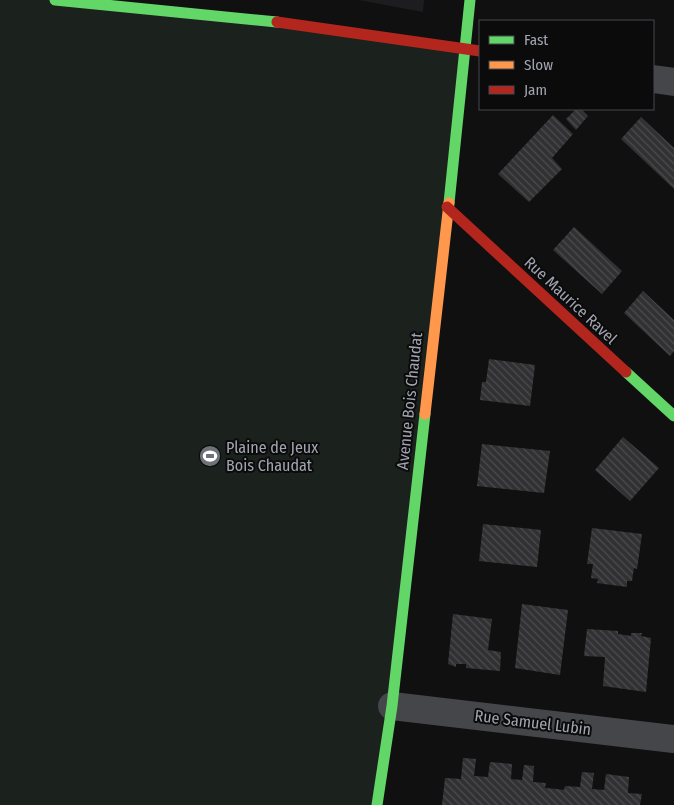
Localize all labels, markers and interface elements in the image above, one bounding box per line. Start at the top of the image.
legend [479,20,654,110]
text: Fast [524,31,548,49]
text: Slow [524,56,553,74]
text: Jam [524,81,547,99]
street label: Rue Maurice Ravel [520,253,621,348]
street label: Avenue Bois Chaudat [393,331,426,471]
place label: Plaine de Jeux Bois Chaudat [226,438,318,475]
sports icon: Plaine de Jeux Bois Chaudat [198,444,222,468]
street label: Rue Samuel Lubin [474,706,592,739]

